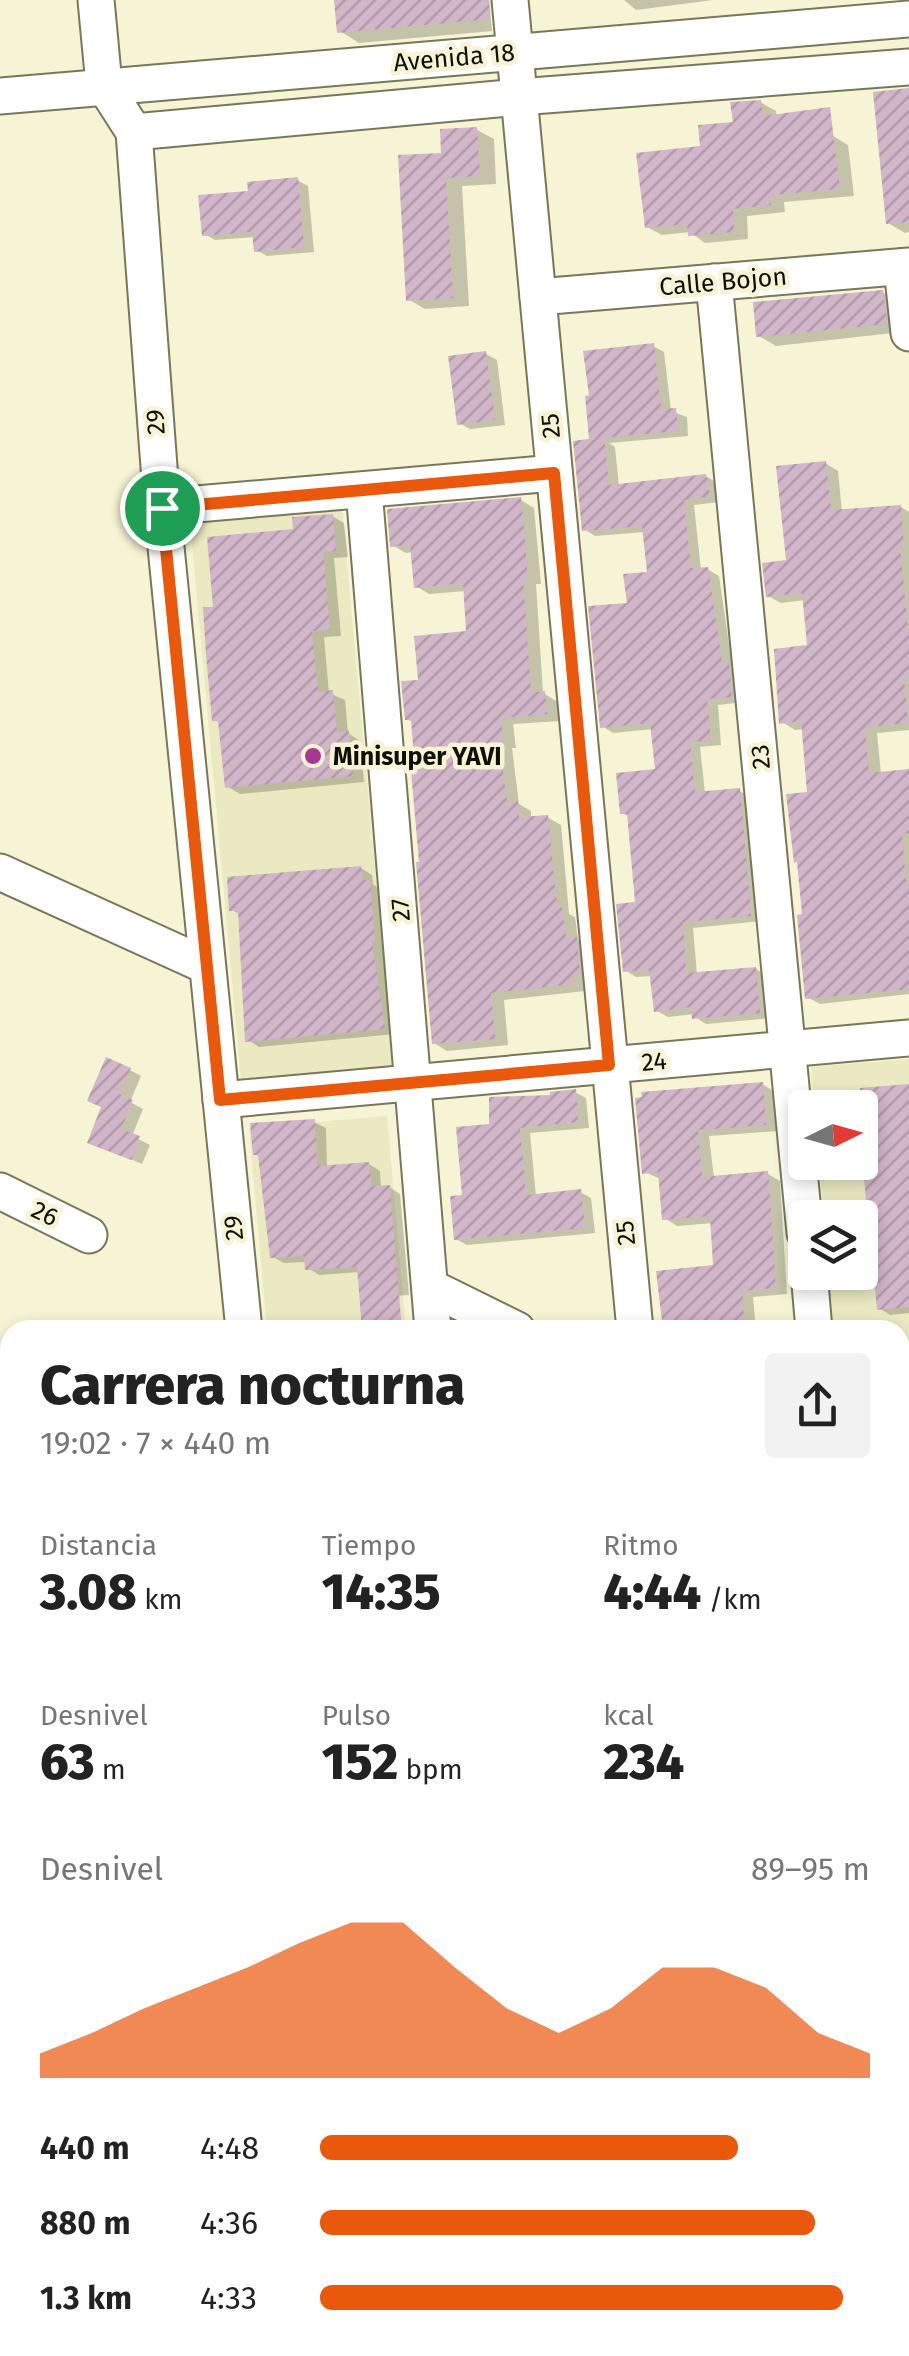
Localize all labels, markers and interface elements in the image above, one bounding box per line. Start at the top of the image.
street label: Avenida 18 [392,38,516,78]
street label: Calle Bojon [658,261,788,303]
street label: 29 [140,408,172,436]
street label: 25 [535,412,567,440]
pin [120,466,205,551]
icon: arrive [135,481,190,536]
place label: Minisuper YAVI [333,742,502,772]
street label: 23 [745,743,777,771]
marker: Minisuper YAVI [302,745,324,767]
street label: 27 [385,897,417,923]
street label: 24 [640,1046,668,1078]
north arrow [788,1090,878,1180]
map controls [788,1090,878,1290]
street label: 26 [26,1195,63,1233]
button: layers [788,1200,878,1290]
street label: 29 [218,1214,250,1242]
street label: 25 [610,1219,642,1247]
text: Carrera nocturna [40,1353,465,1419]
button: share [765,1353,870,1458]
text: 19:02 · 7 × 440 m [40,1424,271,1462]
text: Distancia [40,1529,157,1562]
text: Tiempo [322,1529,416,1562]
text: Ritmo [603,1529,679,1562]
text: 3.08 [40,1562,137,1622]
text: 14:35 [322,1562,441,1622]
text: 4:44 [603,1562,701,1622]
text: km [137,1583,183,1616]
text: /km [701,1583,762,1616]
text: Desnivel [40,1699,148,1732]
text: Pulso [322,1699,391,1732]
text: kcal [603,1699,654,1732]
text: 63 [40,1732,94,1792]
text: 152 [322,1732,398,1792]
text: 234 [603,1732,684,1792]
text: m [94,1753,126,1786]
text: bpm [398,1753,463,1786]
text: Desnivel [40,1850,163,1888]
text: 89–95 m [751,1850,870,1888]
text: 440 m [40,2129,130,2167]
text: 4:48 [200,2129,259,2167]
text: 880 m [40,2204,131,2242]
text: 4:36 [200,2204,258,2242]
text: 1.3 km [40,2279,132,2317]
text: 4:33 [200,2279,257,2317]

